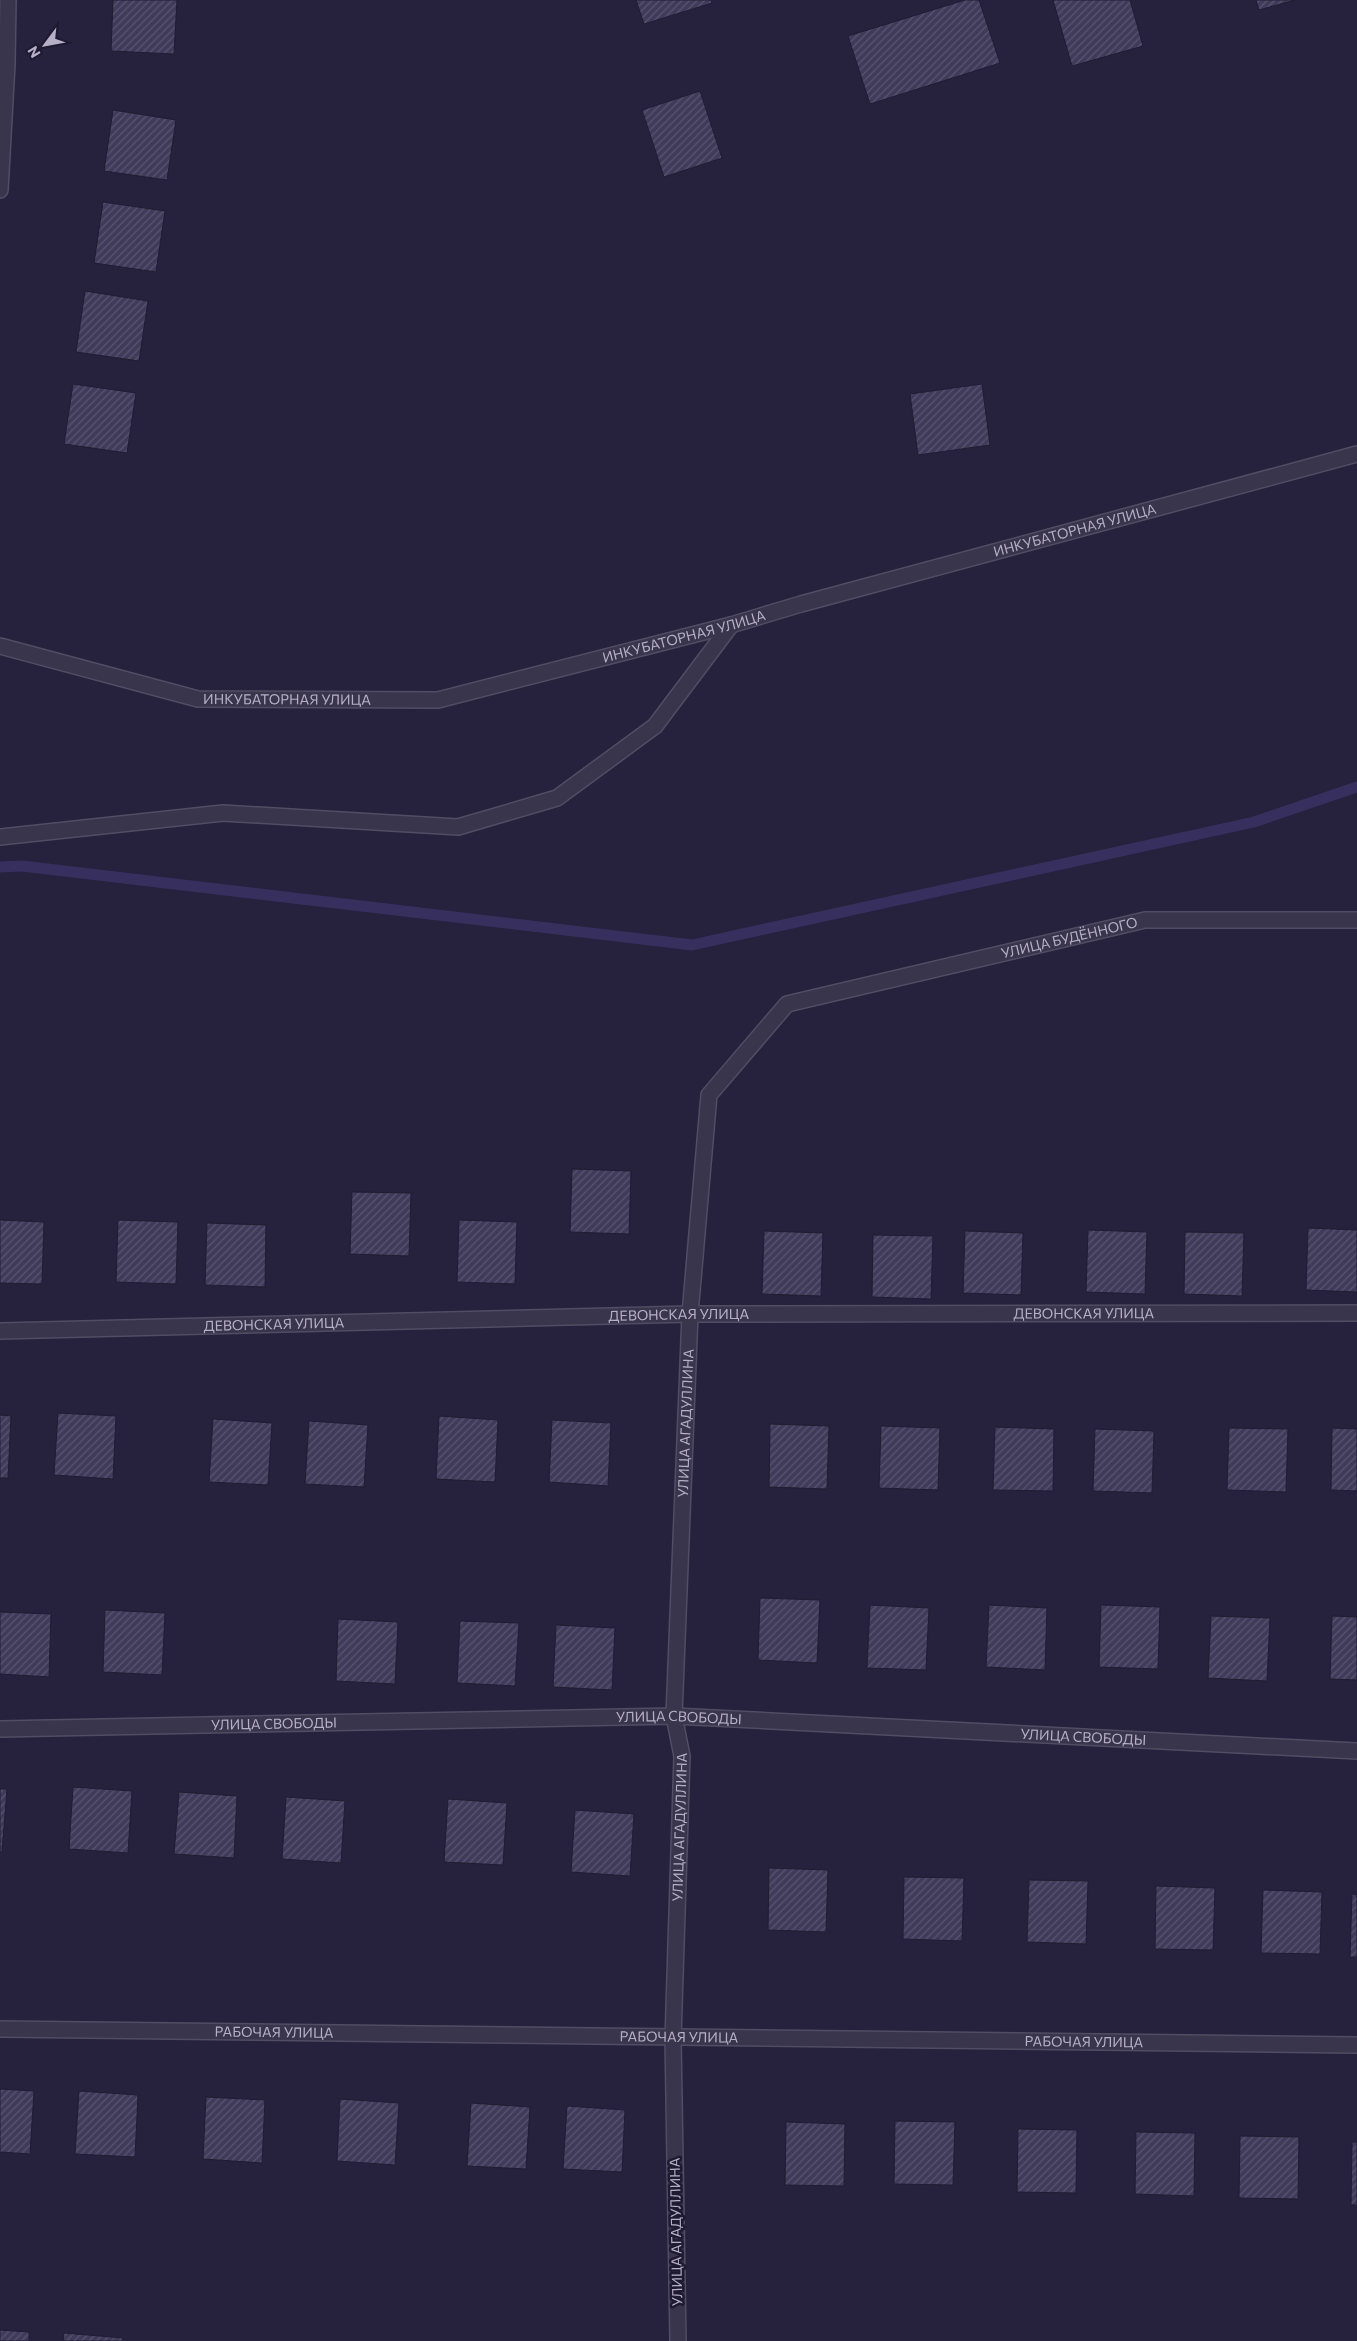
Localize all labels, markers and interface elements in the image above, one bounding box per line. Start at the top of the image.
north arrow [20,20,70,70]
text: N [24,43,44,61]
street label: ИНКУБАТОРНАЯ УЛИЦА [991,500,1158,560]
street label: ИНКУБАТОРНАЯ УЛИЦА [601,606,768,666]
street label: ИНКУБАТОРНАЯ УЛИЦА [203,690,371,708]
street label: УЛИЦА БУДЁННОГО [999,913,1139,961]
street label: ДЕВОНСКАЯ УЛИЦА [1013,1304,1154,1322]
street label: ДЕВОНСКАЯ УЛИЦА [608,1305,749,1324]
street label: ДЕВОНСКАЯ УЛИЦА [203,1314,345,1334]
street label: УЛИЦА АГАДУЛЛИНА [674,1348,697,1498]
street label: УЛИЦА СВОБОДЫ [616,1707,742,1727]
street label: УЛИЦА СВОБОДЫ [211,1714,337,1733]
street label: УЛИЦА СВОБОДЫ [1020,1725,1147,1748]
street label: УЛИЦА АГАДУЛЛИНА [668,1752,690,1902]
street label: РАБОЧАЯ УЛИЦА [214,2023,334,2041]
street label: РАБОЧАЯ УЛИЦА [619,2027,739,2046]
street label: РАБОЧАЯ УЛИЦА [1024,2032,1144,2050]
street label: УЛИЦА АГАДУЛЛИНА [666,2157,685,2306]

